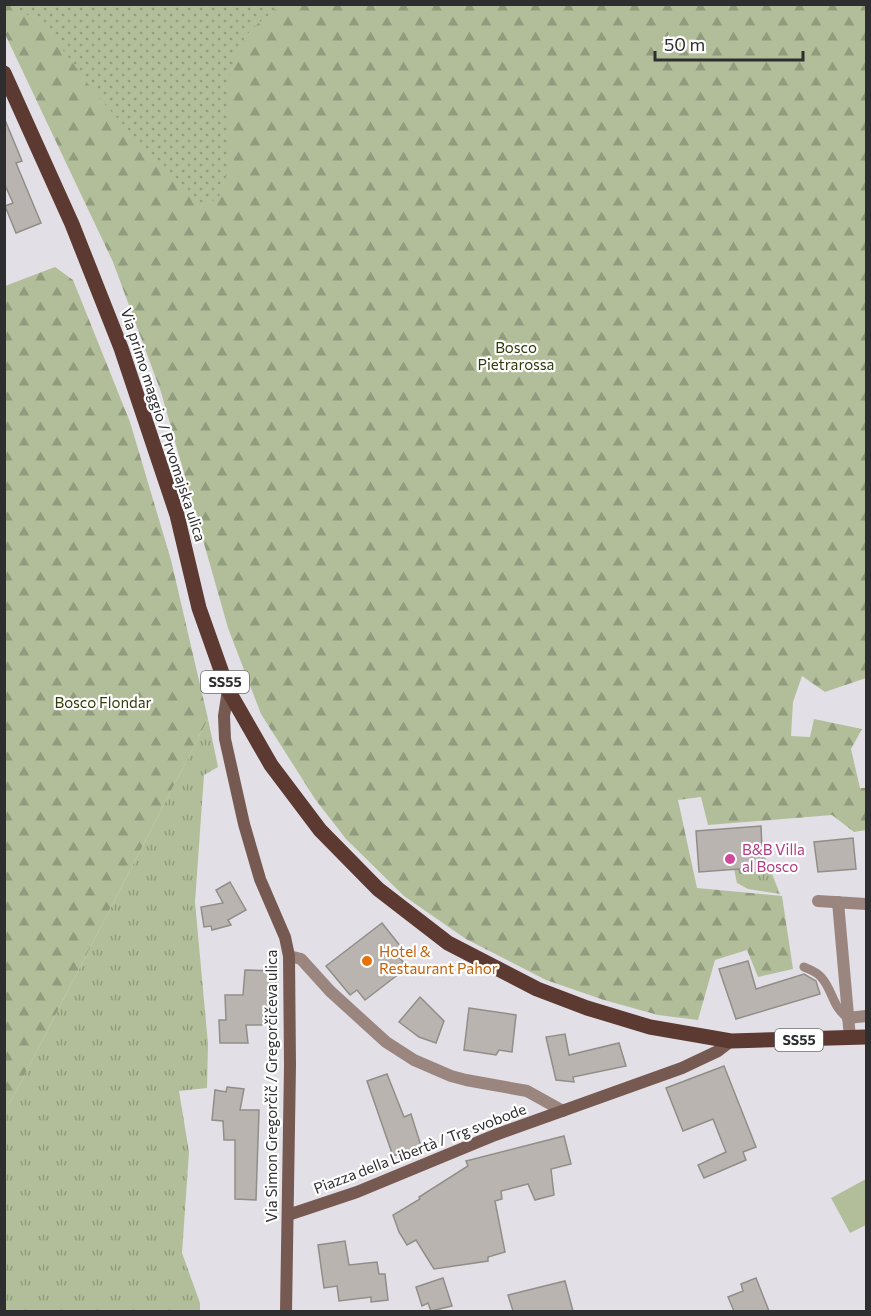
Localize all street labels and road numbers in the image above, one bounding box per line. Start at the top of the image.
street label: Via primo maggio / Prvomajska ulica [118,306,210,544]
road number: SS55 [201,671,249,693]
street label: Via Simon Gregorčič / Gregorčičeva ulica [262,950,280,1222]
road number: SS55 [775,1029,823,1051]
street label: Piazza della Libertà / Trg svobode [311,1099,528,1197]

